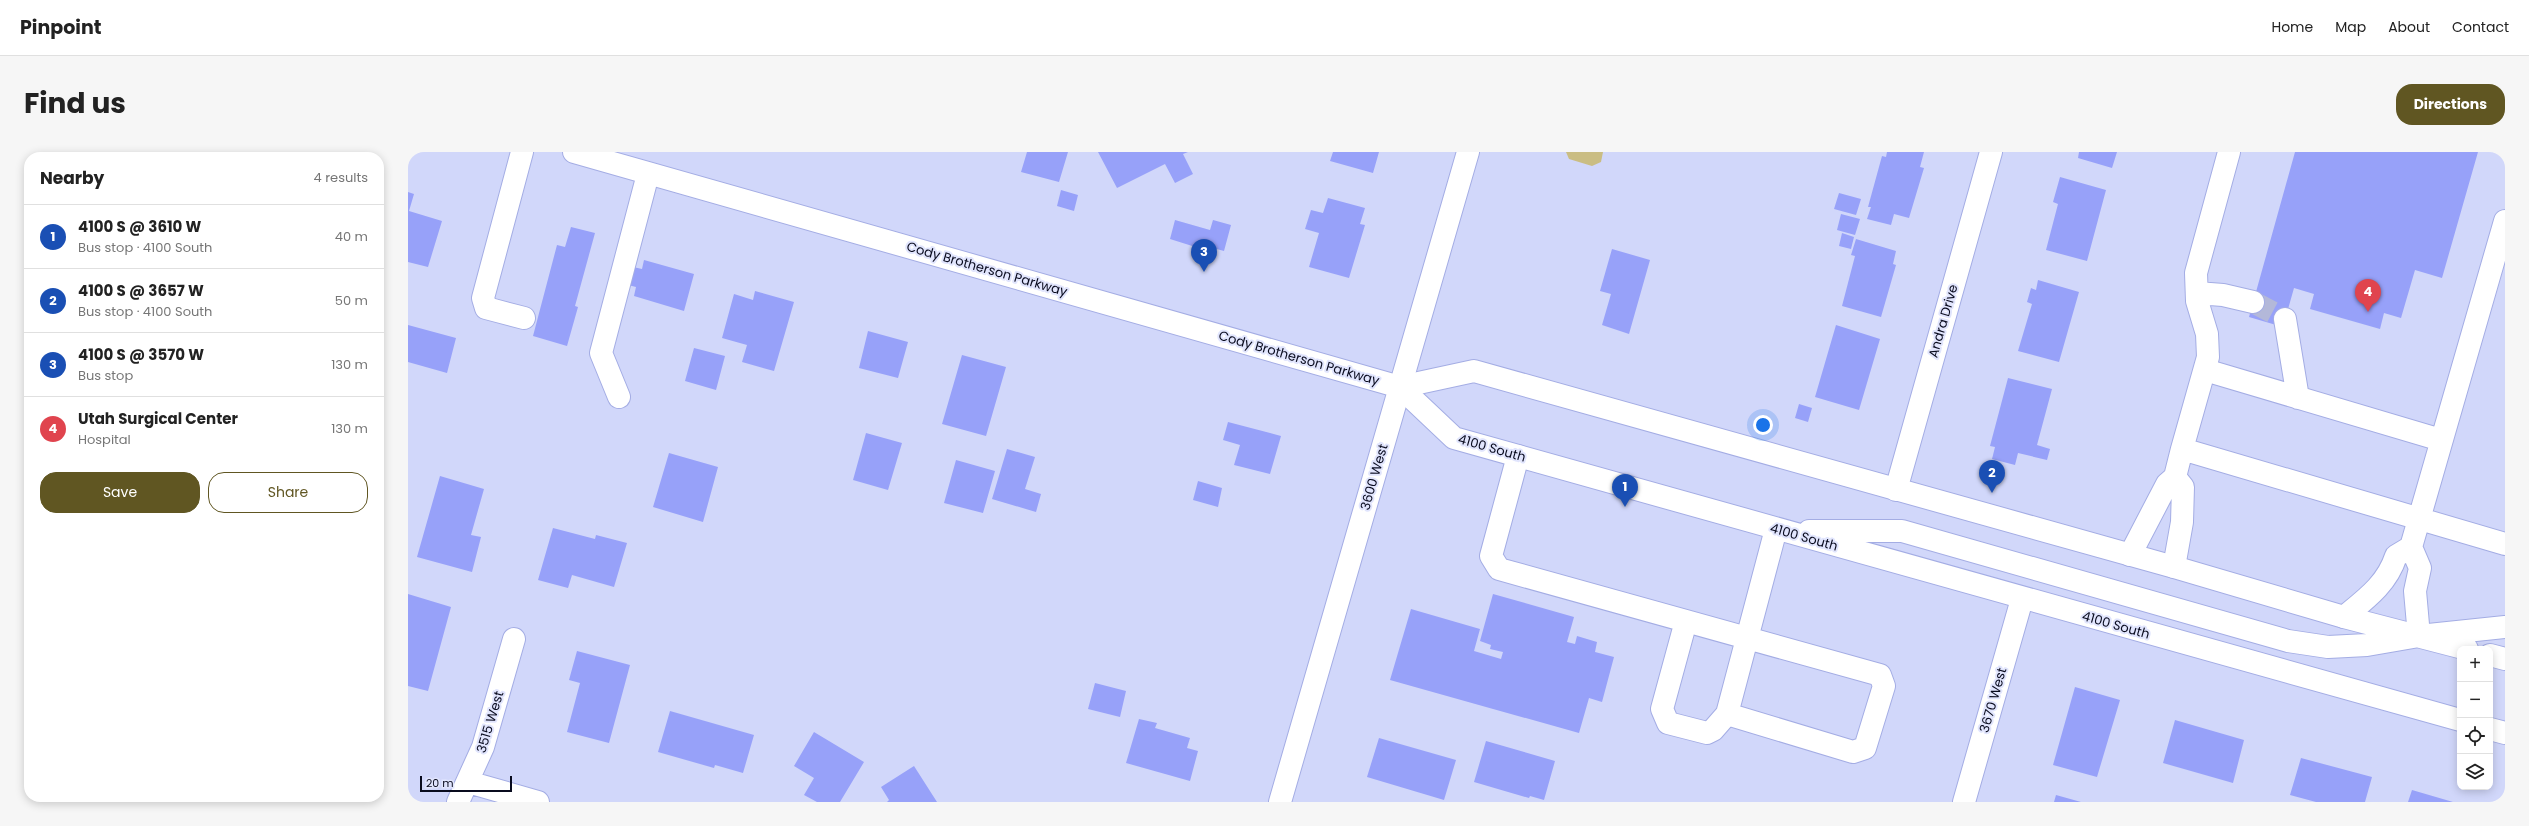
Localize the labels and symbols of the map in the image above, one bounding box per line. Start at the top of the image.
street label: Cody Brotherson Parkway [904,237,1070,301]
pin: 3 [1191,239,1217,272]
pin: 4 [2355,279,2381,312]
street label: Andra Drive [1923,282,1963,360]
street label: Cody Brotherson Parkway [1216,326,1382,390]
your location [1753,415,1773,435]
street label: 4100 South [1456,429,1528,467]
street label: 3600 West [1355,441,1393,512]
pin: 2 [1979,460,2005,493]
pin: 1 [1612,474,1638,507]
street label: 4100 South [1768,518,1840,556]
street label: 4100 South [2080,606,2152,644]
street label: 3670 West [1975,665,2011,735]
street label: 3515 West [472,688,509,755]
scale bar [420,774,512,793]

